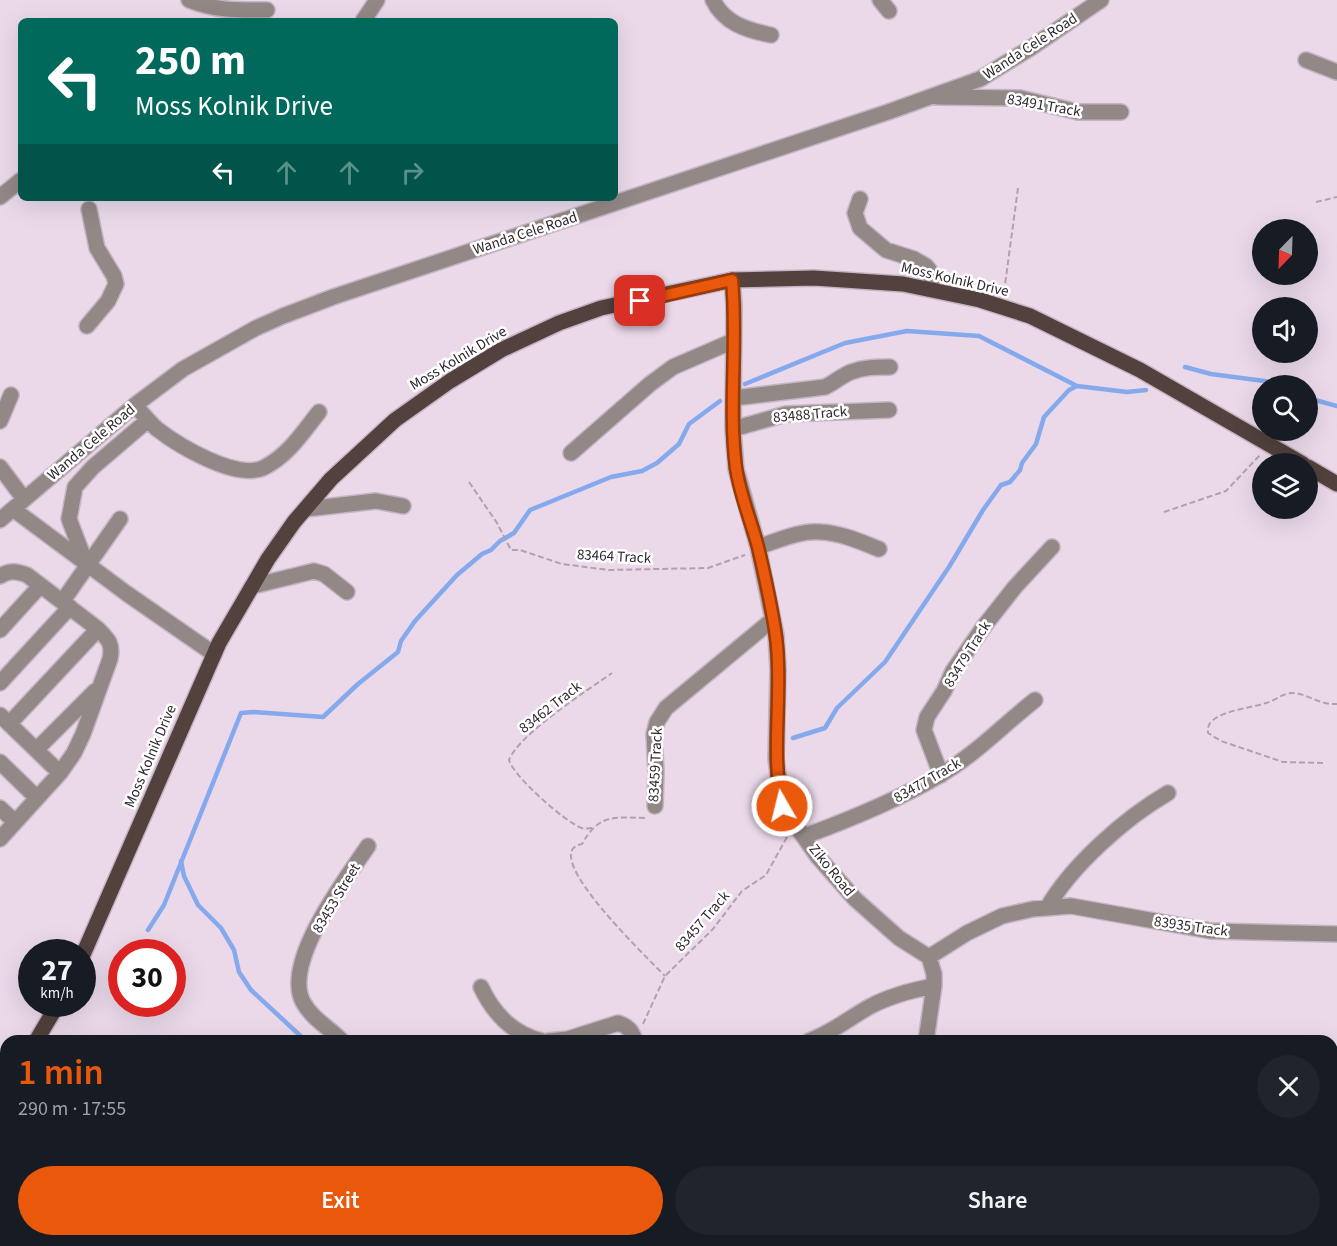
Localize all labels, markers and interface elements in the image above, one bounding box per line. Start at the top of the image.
street label: Wanda Cele Road [979,8,1082,85]
text: 250 m [135,31,246,91]
icon: left [36,42,114,120]
text: Moss Kolnik Drive [135,87,333,126]
street label: 83491 Track [1006,89,1083,122]
icon: left [207,156,240,189]
icon: ahead [270,156,303,189]
icon: ahead [333,156,366,189]
icon: right [396,156,429,189]
street label: Wanda Cele Road [470,207,580,260]
north arrow [1252,219,1318,285]
map controls [1252,219,1318,519]
street label: Moss Kolnik Drive [899,257,1011,302]
pin [614,275,665,326]
icon: arrive [623,284,656,317]
button: sound [1252,297,1318,363]
street label: Moss Kolnik Drive [406,321,511,396]
button: search [1252,375,1318,441]
street label: Wanda Cele Road [43,399,140,485]
street label: 83488 Track [772,401,849,428]
button: layers [1252,453,1318,519]
street label: 83464 Track [576,544,652,569]
street label: 83479 Track [939,617,996,691]
street label: 83462 Track [515,676,586,739]
street label: Moss Kolnik Drive [119,701,182,811]
street label: 83459 Track [643,727,668,803]
street label: 83477 Track [890,752,965,808]
position arrow [750,774,814,838]
street label: Ziko Road [804,840,859,901]
street label: 83453 Street [307,859,365,937]
street label: 83457 Track [670,886,735,956]
street label: 83935 Track [1153,911,1230,942]
speed limit sign: 30 [108,939,186,1017]
text: 27 [41,949,73,992]
text: km/h [40,983,74,1004]
text: 1 min [18,1047,104,1098]
button: close [1257,1055,1320,1118]
text: 290 m · 17:55 [18,1095,126,1123]
button: Exit [18,1166,663,1235]
button: Share [675,1166,1320,1235]

